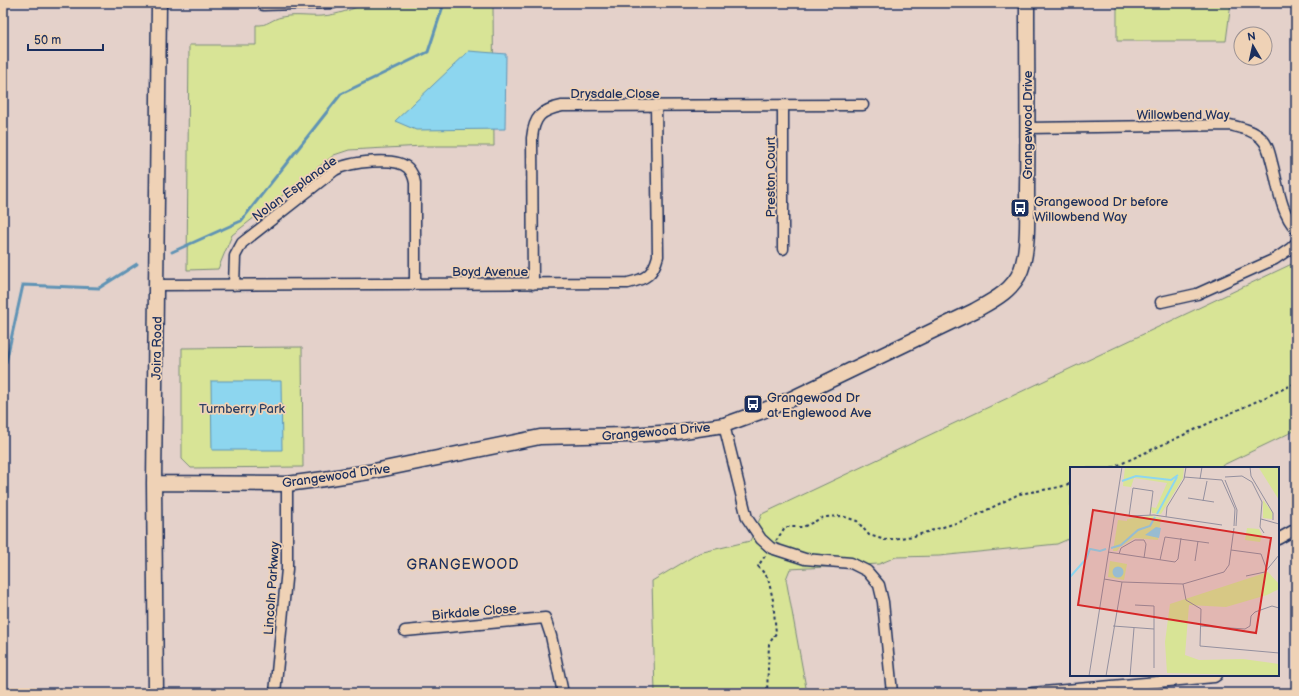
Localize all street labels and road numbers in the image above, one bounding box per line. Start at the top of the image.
street label: Grangewood Drive [1020,70,1036,180]
street label: Drysdale Close [570,86,660,102]
street label: Willowbend Way [1136,107,1230,123]
street label: Preston Court [763,136,779,218]
street label: Nolan Esplanade [249,153,340,225]
street label: Boyd Avenue [452,264,528,280]
street label: Joira Road [148,316,166,380]
street label: Grangewood Drive [601,419,711,445]
street label: Grangewood Drive [281,460,392,491]
street label: Lincoln Parkway [261,541,283,635]
street label: Birkdale Close [431,600,518,624]

